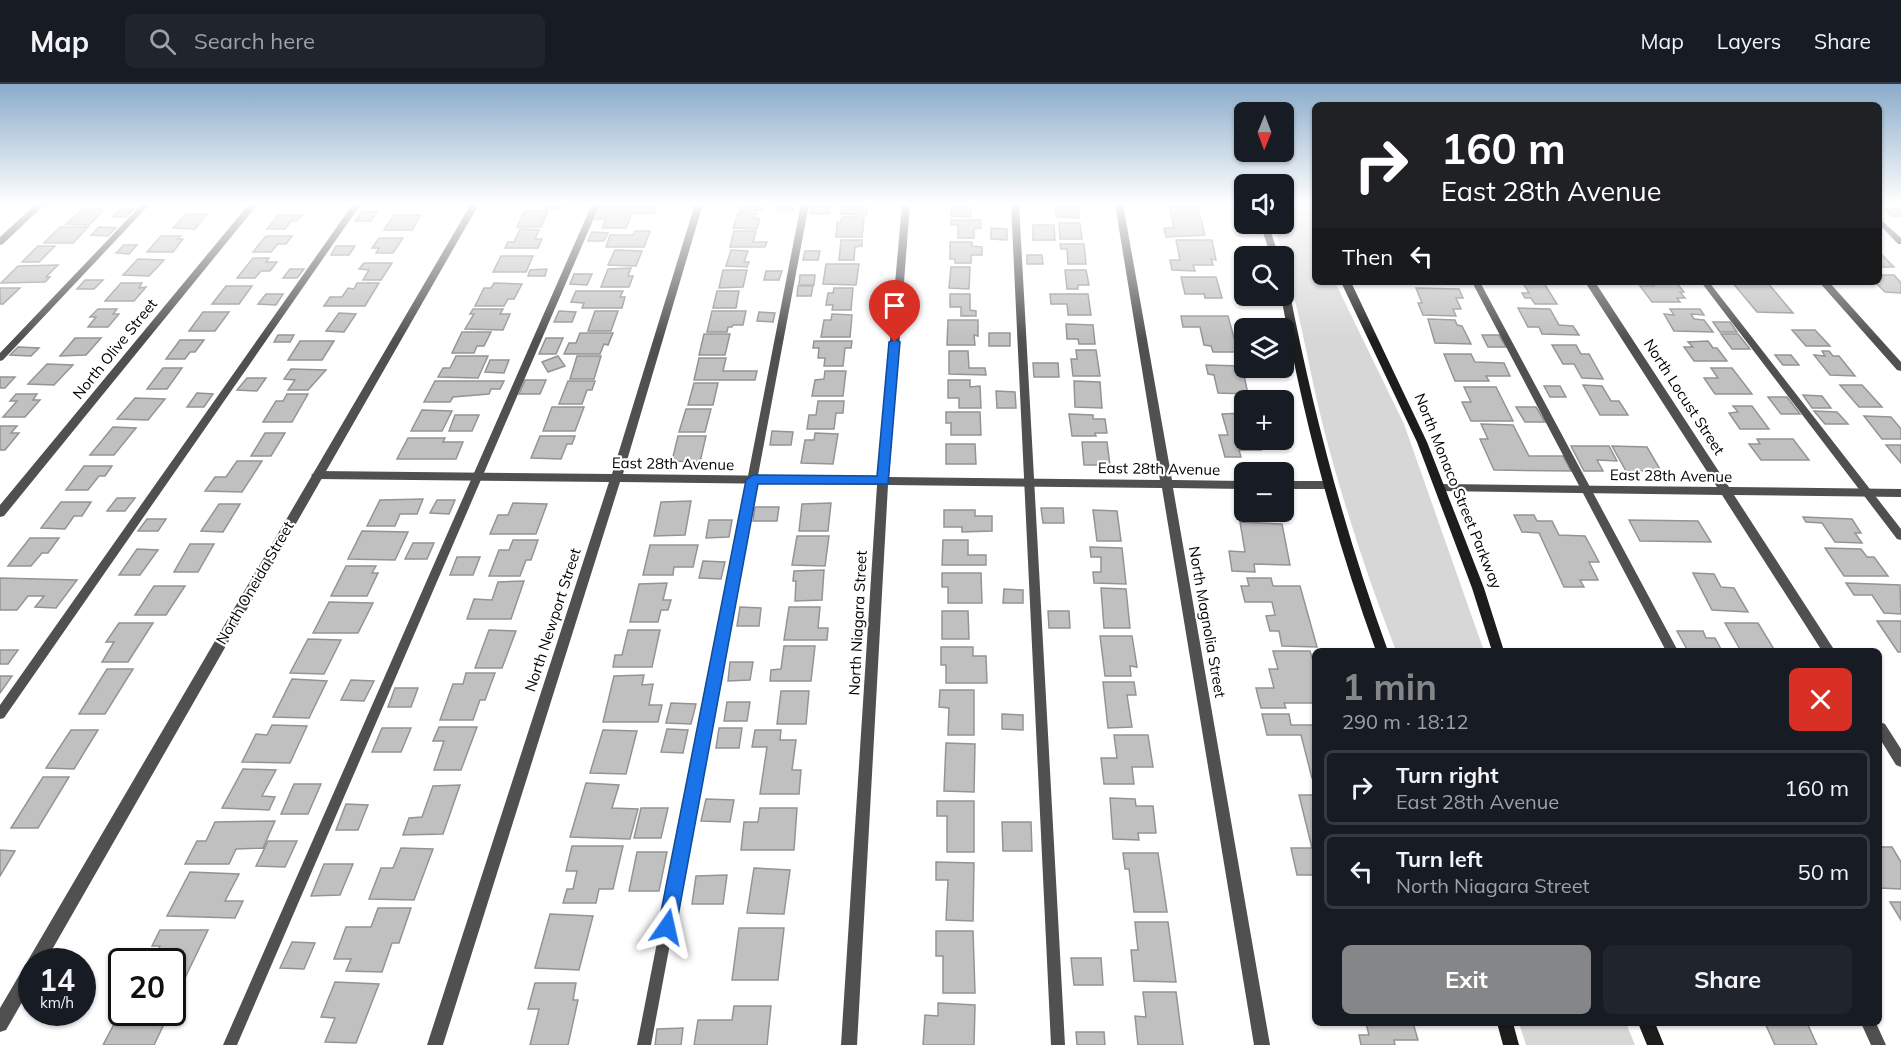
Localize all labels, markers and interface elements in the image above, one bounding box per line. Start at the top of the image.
search box [125,14,545,68]
text: Map [30,24,89,59]
icon: search [146,25,179,58]
text: Search here [194,27,315,55]
text: Map [1641,28,1684,54]
text: Layers [1717,28,1781,54]
text: Share [1814,28,1871,54]
north arrow [1234,102,1294,162]
map controls [1234,102,1294,522]
text: 160 m [1441,122,1566,175]
icon: right [1342,126,1420,204]
button: sound [1234,174,1294,234]
text: East 28th Avenue [1441,174,1661,208]
icon: left [1405,240,1438,273]
text: Then [1342,243,1393,271]
button: search [1234,246,1294,306]
pin [869,280,920,342]
icon: arrive [878,289,911,322]
street label: North Olive Street [68,295,161,403]
button: layers [1234,318,1294,378]
street label: North Locust Street [1640,335,1729,458]
button: + [1234,390,1294,450]
street label: North Monaco Street Parkway [1411,390,1506,591]
street label: East 28th Avenue [612,453,734,474]
street label: East 28th Avenue [1098,458,1220,479]
button: − [1234,462,1294,522]
street label: East 28th Avenue [1610,465,1732,486]
street label: North Oneida Street [212,518,298,648]
street label: North Magnolia Street [1185,545,1230,699]
street label: North Newport Street [520,546,585,694]
street label: North Niagara Street [844,550,871,696]
text: 1 min [1342,664,1437,709]
button: close [1789,668,1852,731]
text: 290 m · 18:12 [1342,709,1468,734]
text: Turn right [1396,761,1499,789]
icon: right [1345,771,1378,804]
text: 160 m [1784,774,1849,802]
text: East 28th Avenue [1396,789,1559,814]
text: Turn left [1396,845,1483,873]
icon: left [1345,855,1378,888]
text: 50 m [1798,858,1849,886]
text: North Niagara Street [1396,873,1590,898]
position arrow [635,895,699,959]
button: Exit [1342,945,1591,1014]
button: Share [1603,945,1852,1014]
speed limit sign: 20 [108,948,186,1026]
text: 14 [39,961,75,999]
text: km/h [40,993,74,1012]

